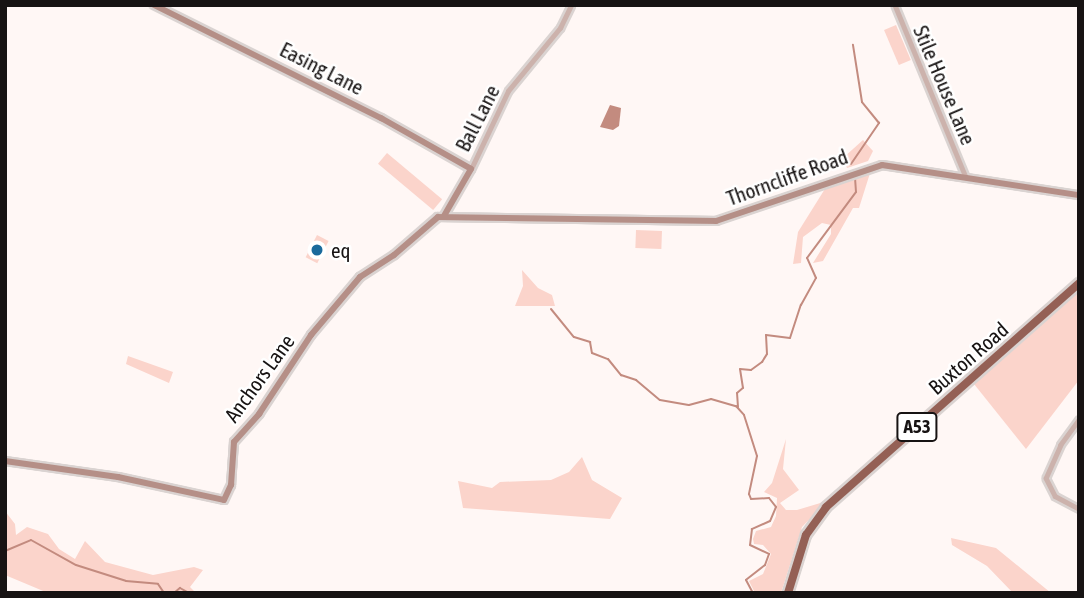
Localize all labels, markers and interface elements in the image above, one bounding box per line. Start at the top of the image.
street label: Stile House Lane [909,22,981,148]
street label: Easing Lane [276,36,368,100]
street label: Ball Lane [450,80,504,156]
street label: Thorncliffe Road [723,143,851,211]
place label: eq [331,237,350,263]
marker: eq [309,242,325,258]
street label: Buxton Road [923,317,1013,399]
street label: Anchors Lane [219,329,299,427]
road number: A53 [896,412,938,442]

